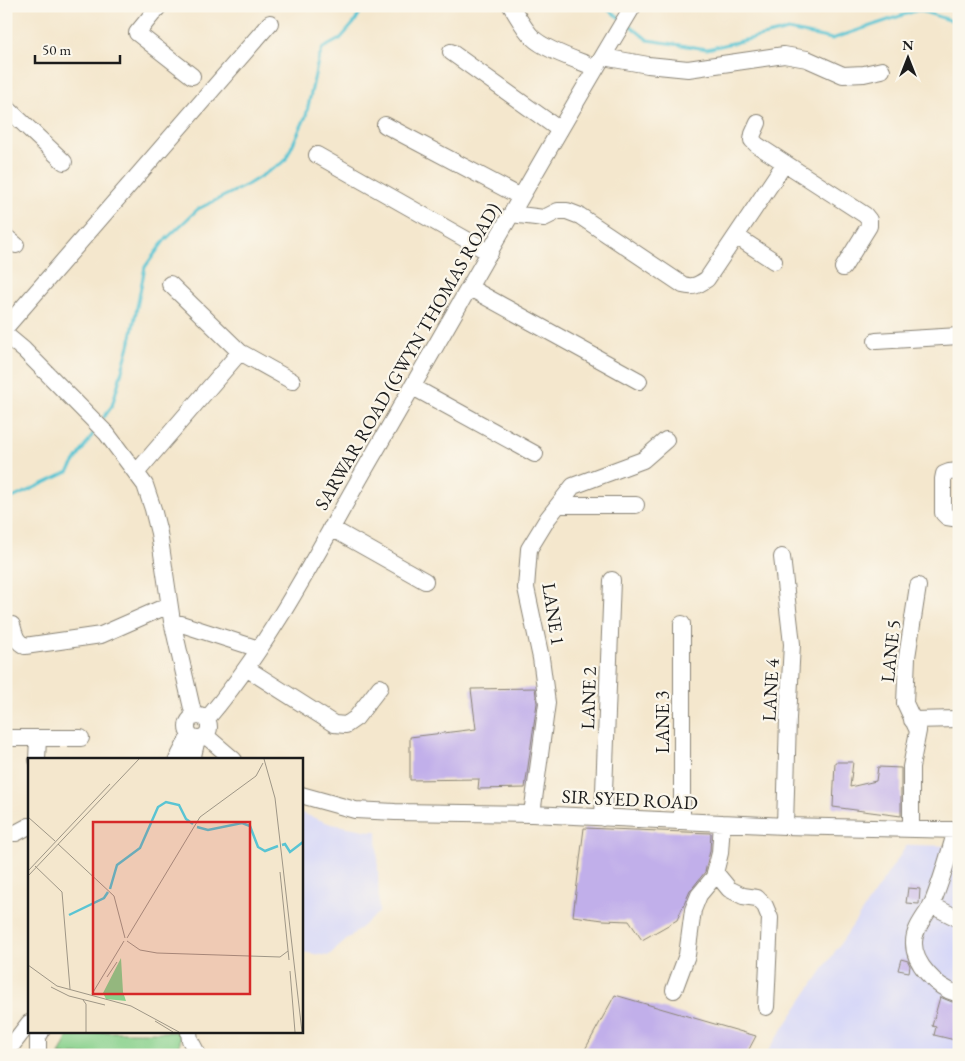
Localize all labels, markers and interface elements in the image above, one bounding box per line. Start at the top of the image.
scale bar [35,32,120,64]
north arrow [882,32,932,82]
text: N [902,36,914,54]
text: 50 m [42,40,71,59]
street label: SARWAR ROAD (GWYN THOMAS ROAD) [309,198,506,515]
street label: LANE 1 [536,581,571,647]
street label: LANE 5 [875,618,906,684]
street label: LANE 4 [756,657,785,722]
street label: LANE 2 [575,666,602,730]
street label: LANE 3 [650,691,675,753]
inset map [28,758,302,1034]
street label: SIR SYED ROAD [561,783,699,816]

